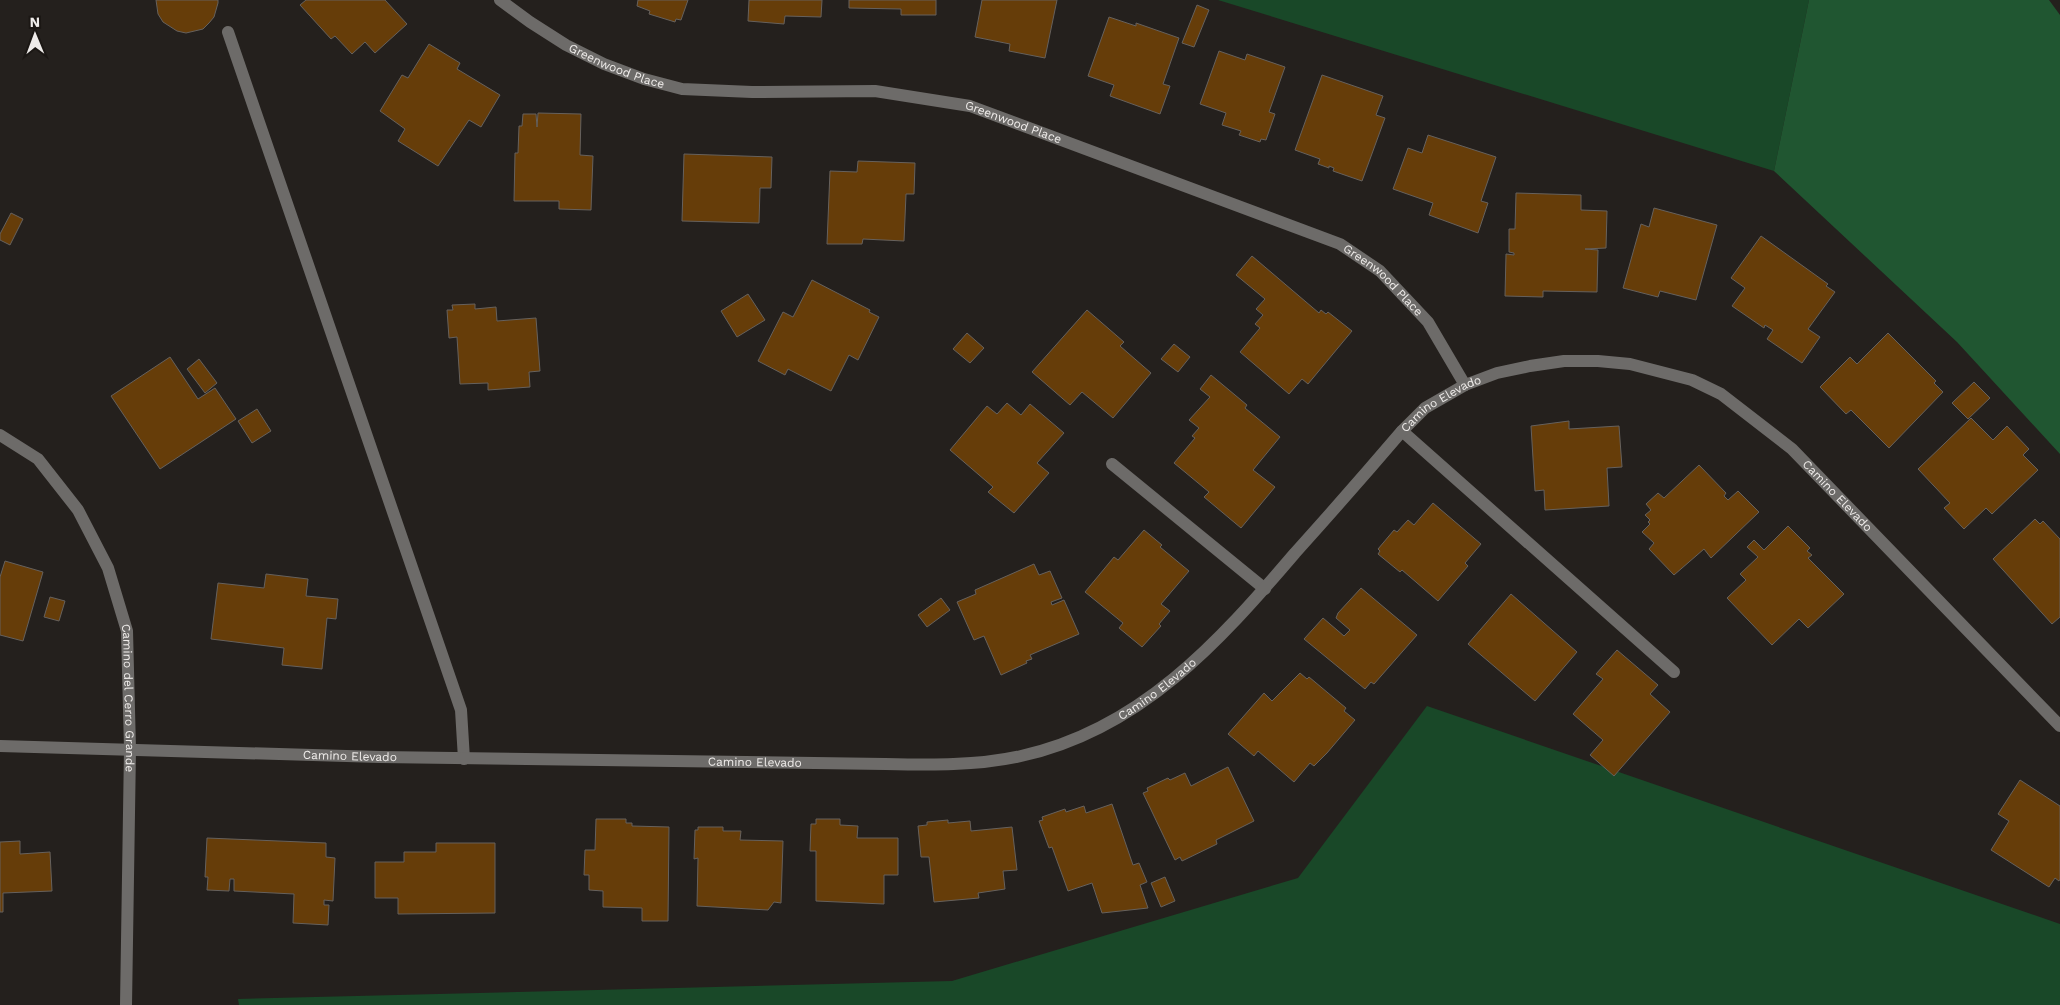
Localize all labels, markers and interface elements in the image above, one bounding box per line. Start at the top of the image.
north arrow [10,10,60,60]
text: N [29,14,40,30]
street label: Greenwood Place [567,41,666,91]
street label: Greenwood Place [964,98,1064,147]
street label: Greenwood Place [1341,241,1426,319]
street label: Camino Elevado [1398,373,1483,435]
street label: Camino Elevado [1800,457,1875,535]
street label: Camino del Cerro Grande [118,622,137,773]
street label: Camino Elevado [1116,655,1199,723]
street label: Camino Elevado [303,748,397,764]
street label: Camino Elevado [708,755,802,770]

